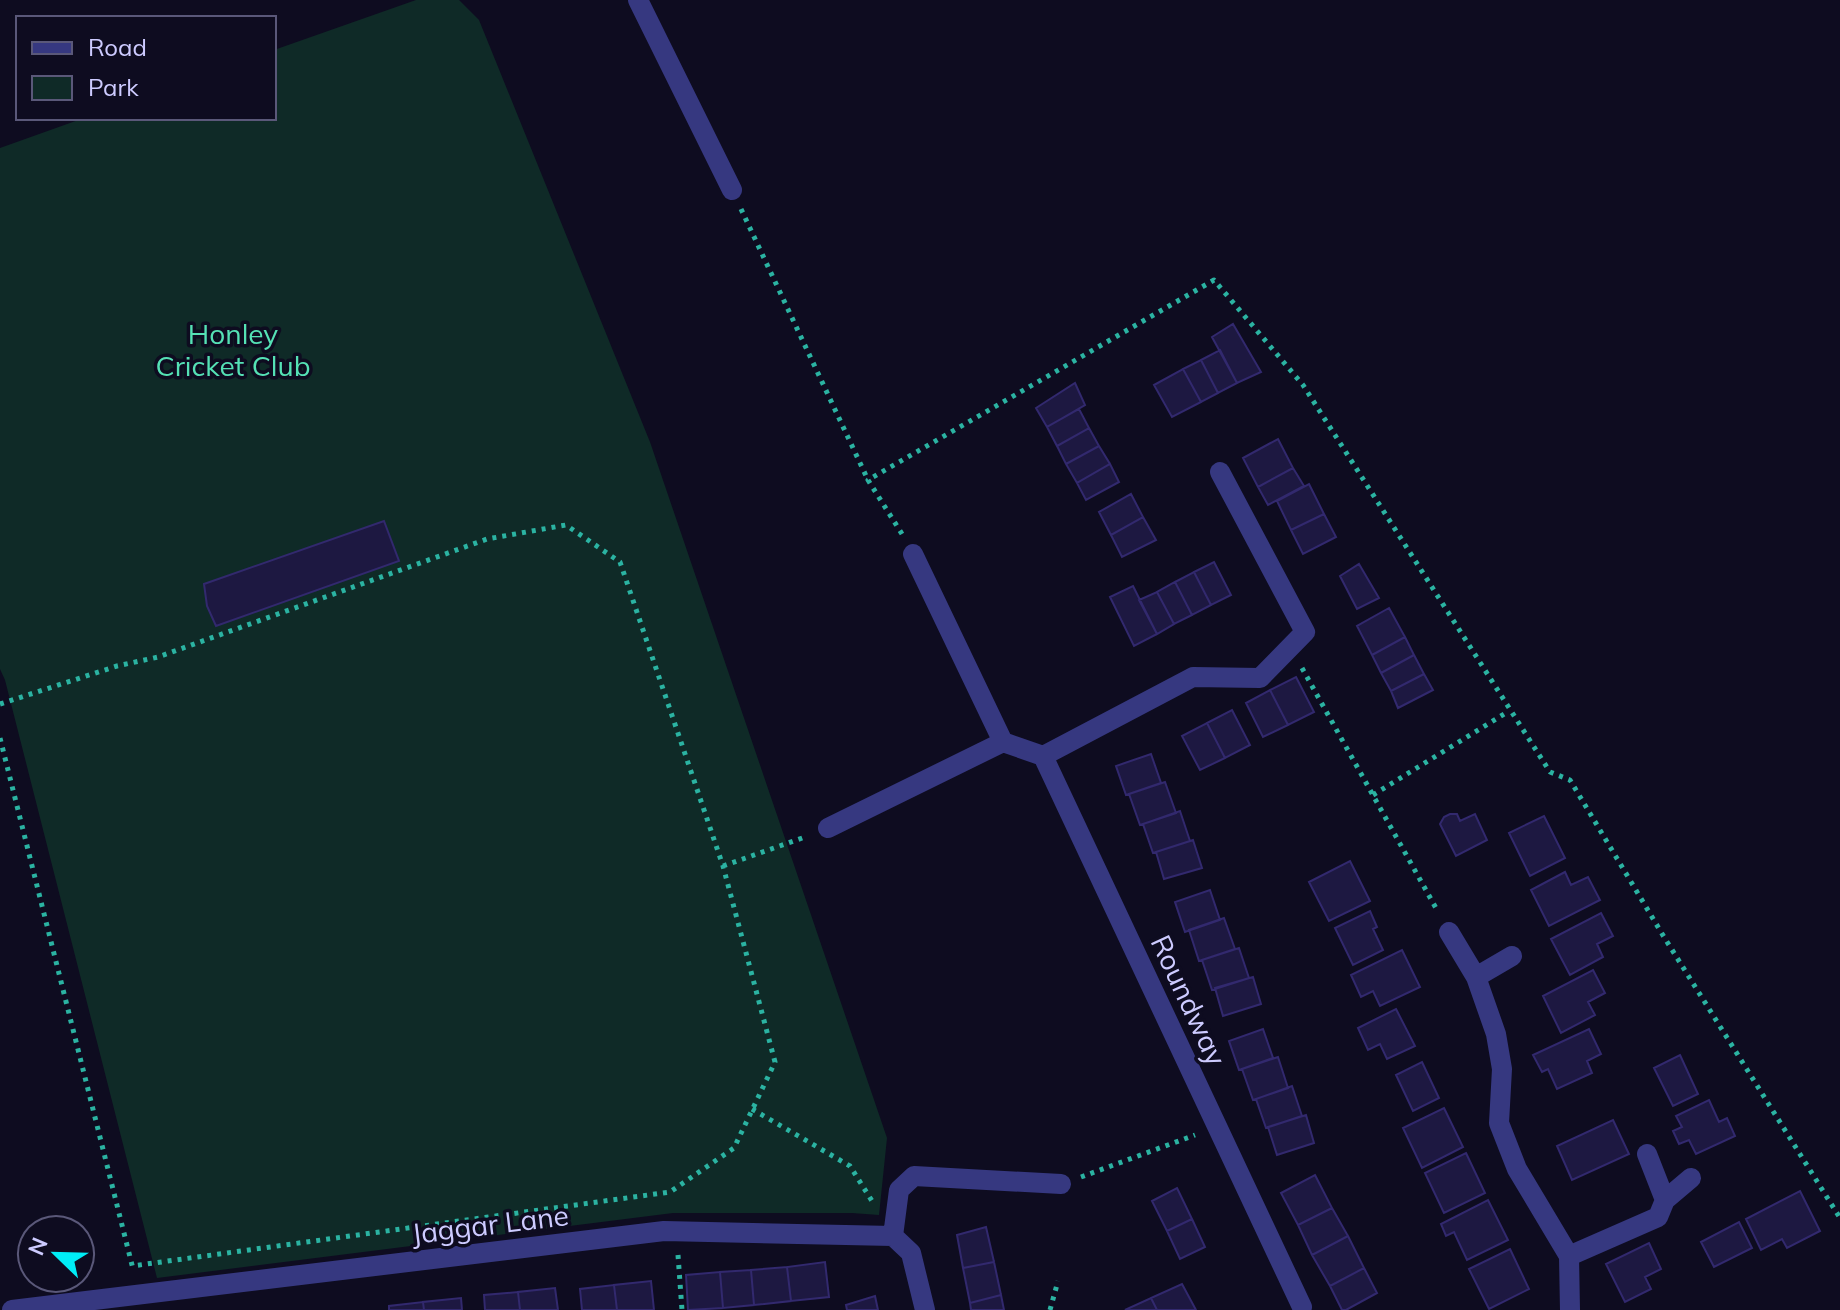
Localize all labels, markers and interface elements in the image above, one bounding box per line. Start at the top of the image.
legend [16,16,276,120]
text: Road [88,32,147,62]
text: Park [88,72,139,102]
park label: Honley Cricket Club [155,316,311,383]
street label: Roundway [1144,929,1234,1071]
street label: Jaggar Lane [410,1197,570,1251]
north arrow [16,1214,96,1294]
text: N [21,1233,54,1259]

